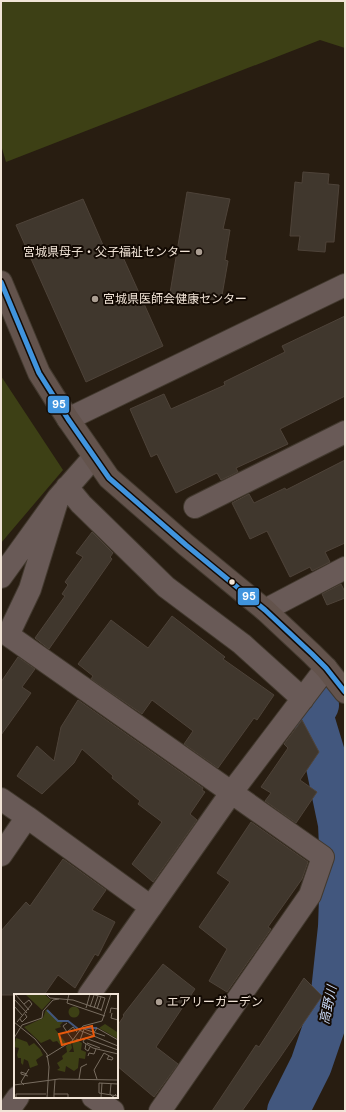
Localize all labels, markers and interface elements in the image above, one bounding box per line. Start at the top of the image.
place label: 宮城県母子・父子福祉センター [23,244,191,260]
marker: 宮城県母子・父子福祉センター [194,247,204,257]
place label: 宮城県医師会健康センター [103,291,247,307]
marker: 宮城県医師会健康センター [90,294,100,304]
line badge: 95 [47,395,70,414]
text: 95 [52,397,66,411]
unlabelled marker [227,577,237,587]
line badge: 95 [237,587,260,606]
text: 95 [242,589,256,603]
water label: 高野川 [316,982,341,1026]
inset map [14,994,118,1098]
place label: エアリーガーデン [167,994,263,1010]
marker: エアリーガーデン [154,997,164,1007]

